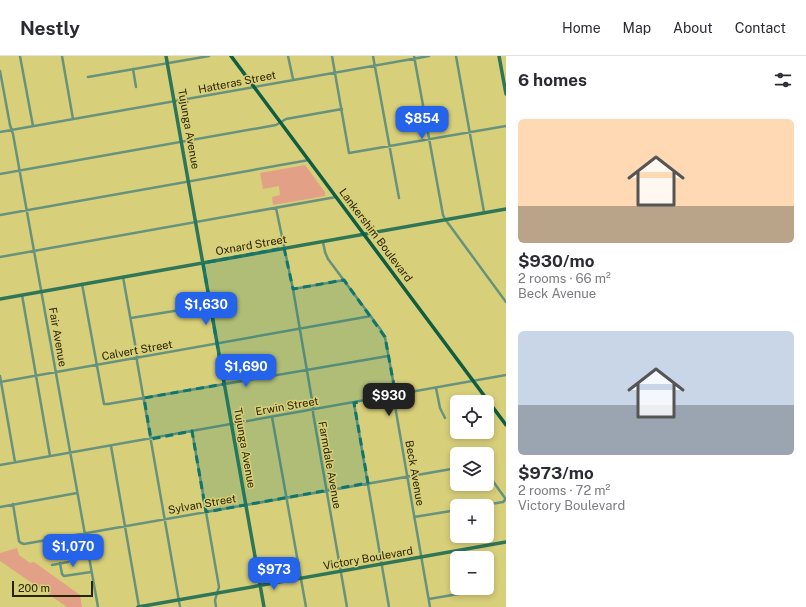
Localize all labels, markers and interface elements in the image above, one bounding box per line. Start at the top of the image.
text: Nestly [20,17,80,39]
text: Home [562,20,601,36]
text: Map [623,20,651,36]
text: About [673,20,713,36]
text: Contact [735,20,786,36]
street label: Hatteras Street [197,69,277,95]
icon: filters [772,69,794,91]
text: 6 homes [518,70,587,90]
street label: Tujunga Avenue [176,88,202,170]
pin: $854 [398,106,446,140]
text: $854 [405,111,439,126]
icon: home [620,145,692,217]
street label: Lankershim Boulevard [337,186,415,284]
street label: Oxnard Street [214,233,288,257]
text: $930/mo [518,251,594,271]
text: 2 rooms · 66 m² [518,271,611,286]
text: Beck Avenue [518,286,596,301]
pin: $1,630 [173,292,239,326]
text: $1,630 [184,297,228,312]
street label: Fair Avenue [47,306,69,368]
street label: Calvert Street [101,338,173,362]
pin: $1,690 [213,354,279,388]
icon: home [620,357,692,429]
text: $1,690 [224,359,268,374]
pin: $930 [365,383,413,417]
text: $930 [372,388,406,403]
street label: Erwin Street [255,395,319,417]
map controls [450,395,494,595]
button: locate [450,395,494,439]
street label: Tujunga Avenue [232,407,258,489]
street label: Farmdale Avenue [316,420,344,510]
street label: Beck Avenue [403,439,427,507]
button: layers [450,447,494,491]
text: $973/mo [518,463,594,483]
text: 2 rooms · 72 m² [518,483,610,498]
street label: Sylvan Street [167,492,237,516]
text: Victory Boulevard [518,498,625,513]
button: + [450,499,494,543]
pin: $1,070 [40,534,106,568]
text: $1,070 [52,539,94,554]
street label: Victory Boulevard [322,544,414,572]
button: − [450,551,494,595]
pin: $973 [250,557,298,591]
text: $973 [257,562,291,577]
scale bar [12,579,93,598]
text: 200 m [18,582,50,594]

